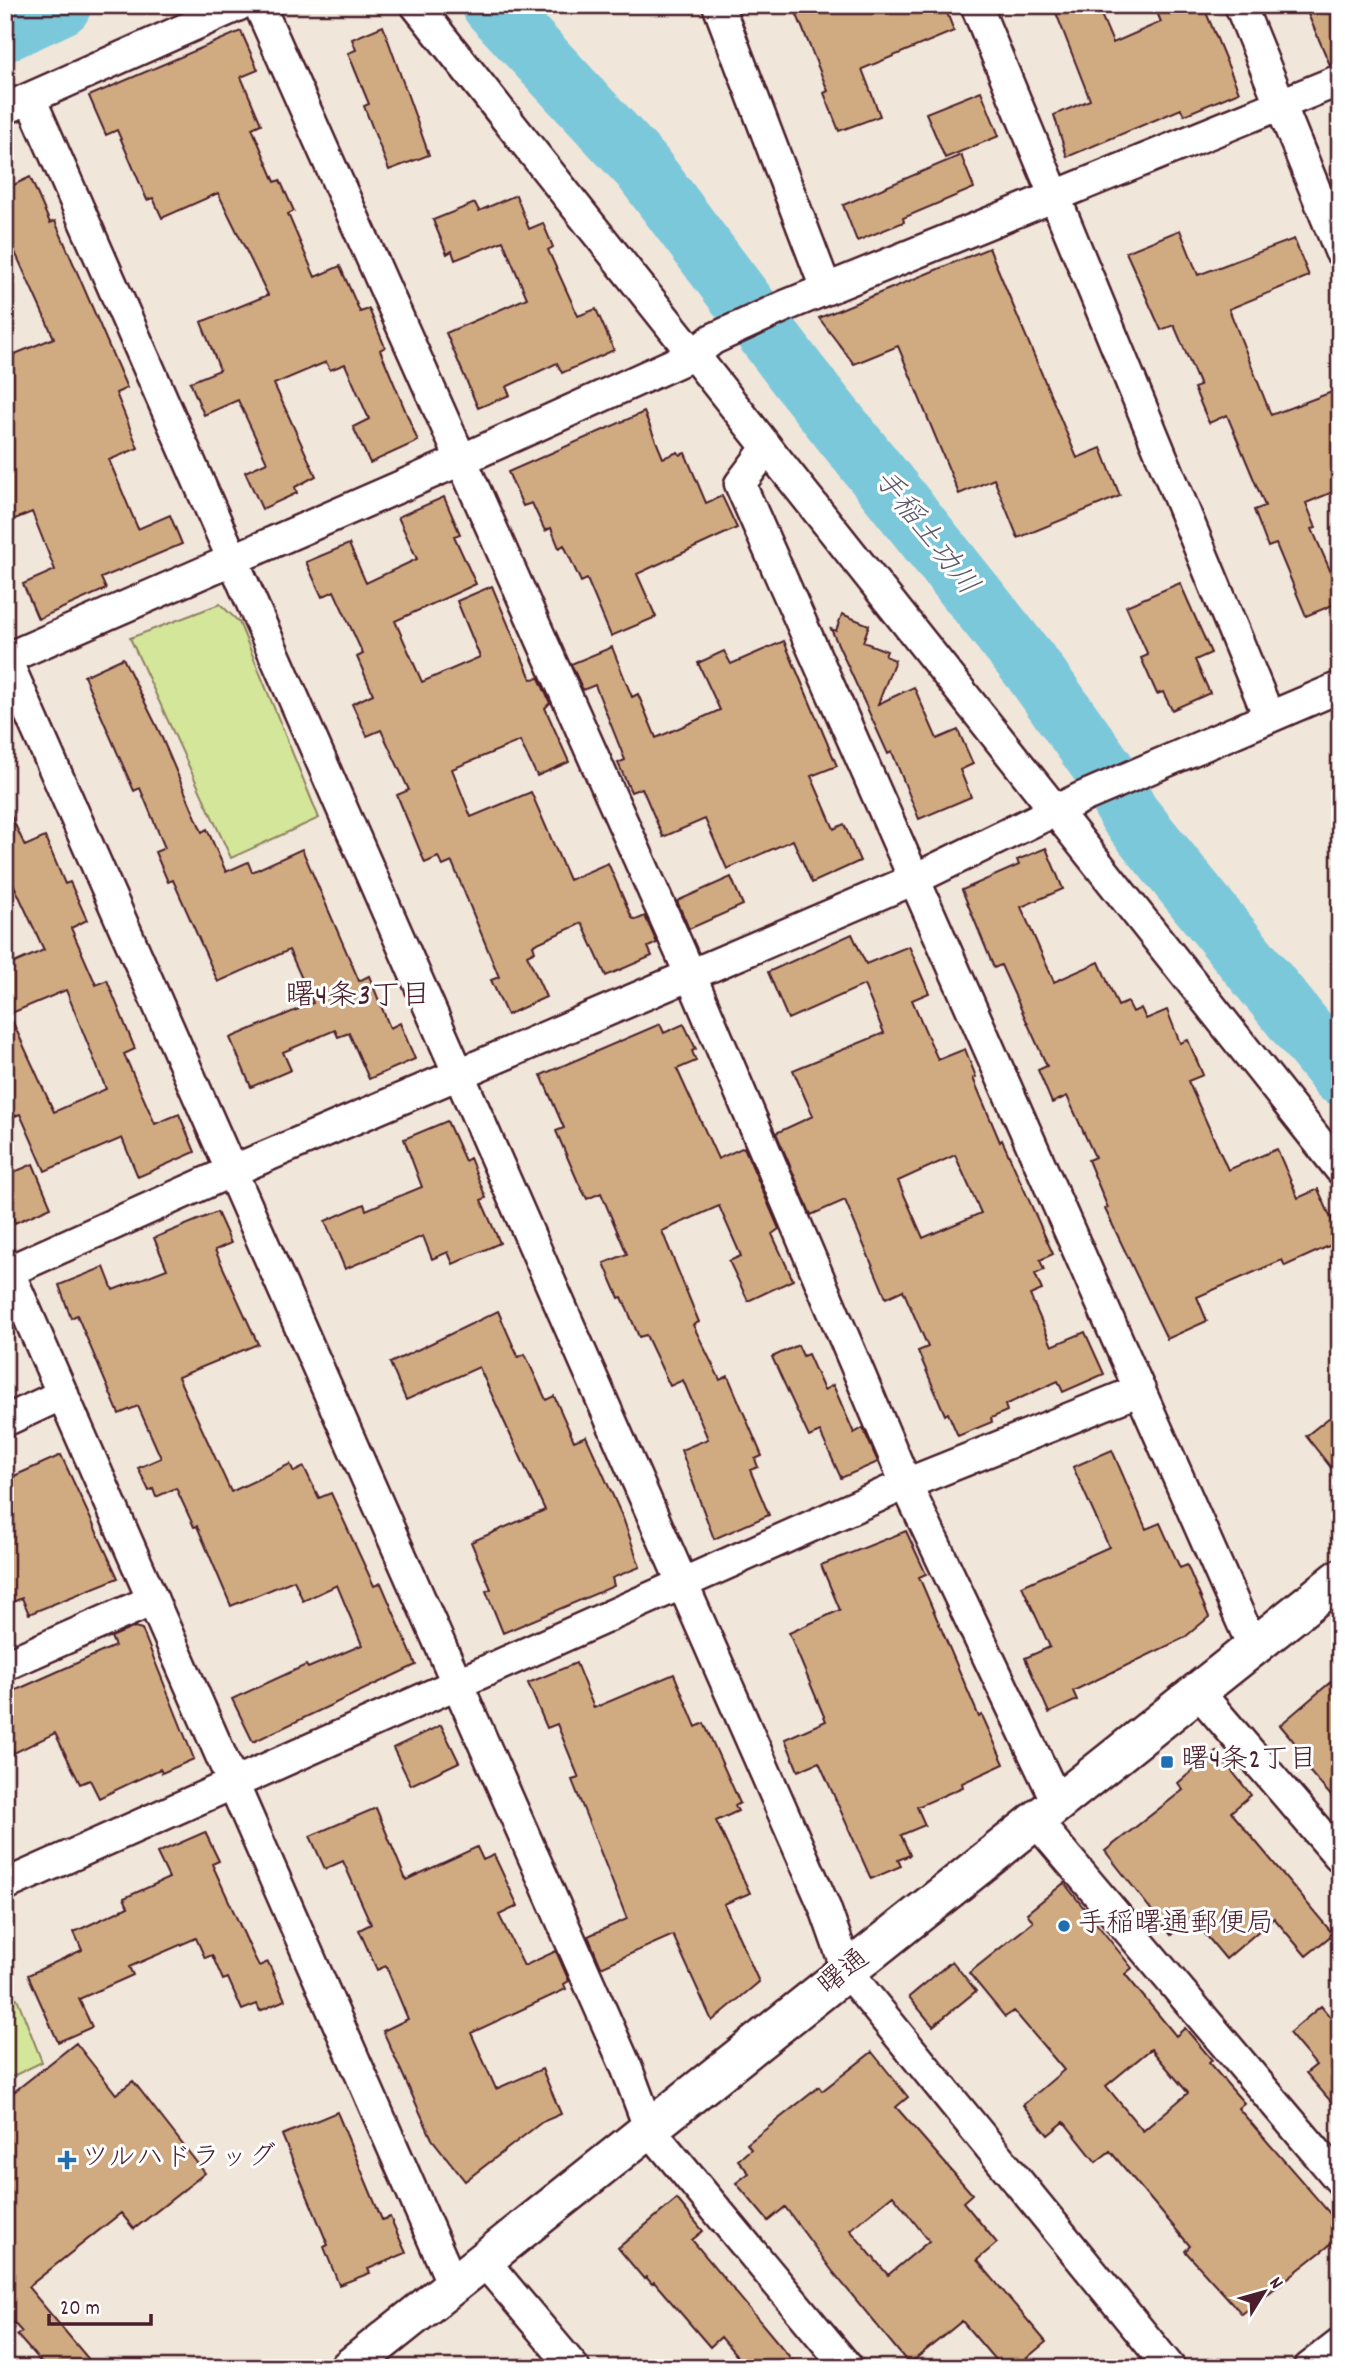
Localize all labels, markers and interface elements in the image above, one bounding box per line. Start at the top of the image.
water label: 手稲土功川 [861,462,987,606]
district label: 曙4条3丁目 [285,977,431,1020]
place label: 曙4条2丁目 [1181,1742,1317,1782]
marker: 曙4条2丁目 [1159,1754,1175,1770]
place label: 手稲曙通郵便局 [1078,1906,1274,1946]
marker: 手稲曙通郵便局 [1056,1918,1072,1934]
street label: 曙通 [811,1941,879,2007]
place label: ツルハドラッグ [81,2140,276,2180]
marker: ツルハドラッグ [59,2152,75,2168]
north arrow [1230,2258,1300,2328]
text: N [1261,2272,1288,2296]
scale bar [49,2282,150,2326]
text: 20 m [60,2295,100,2325]

